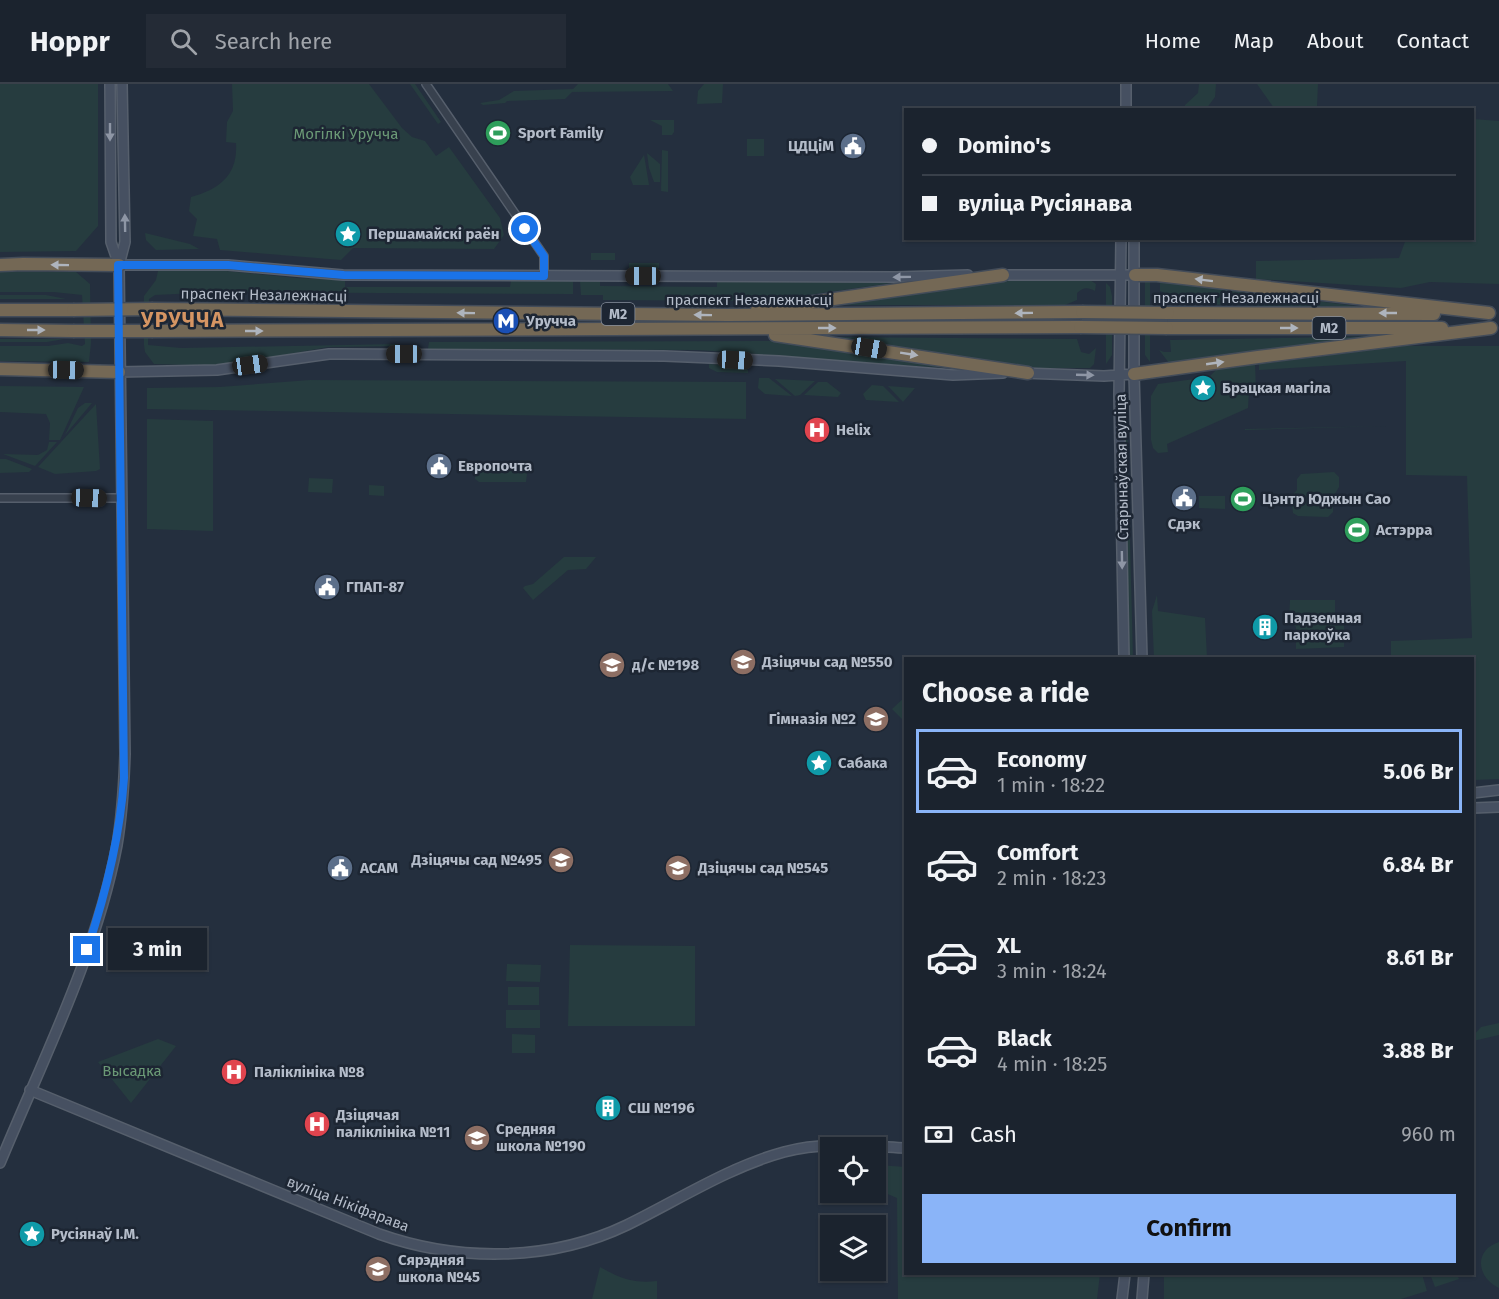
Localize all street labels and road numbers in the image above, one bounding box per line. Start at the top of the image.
street label: праспект Незалежнасці [181,285,347,305]
street label: праспект Незалежнасці [1153,289,1319,307]
street label: праспект Незалежнасці [666,291,832,309]
road number: М2 [602,303,634,325]
road number: М2 [1312,317,1346,339]
street label: Старынаўская вуліца [1112,394,1132,540]
street label: вуліца Нікіфарава [284,1172,412,1236]

